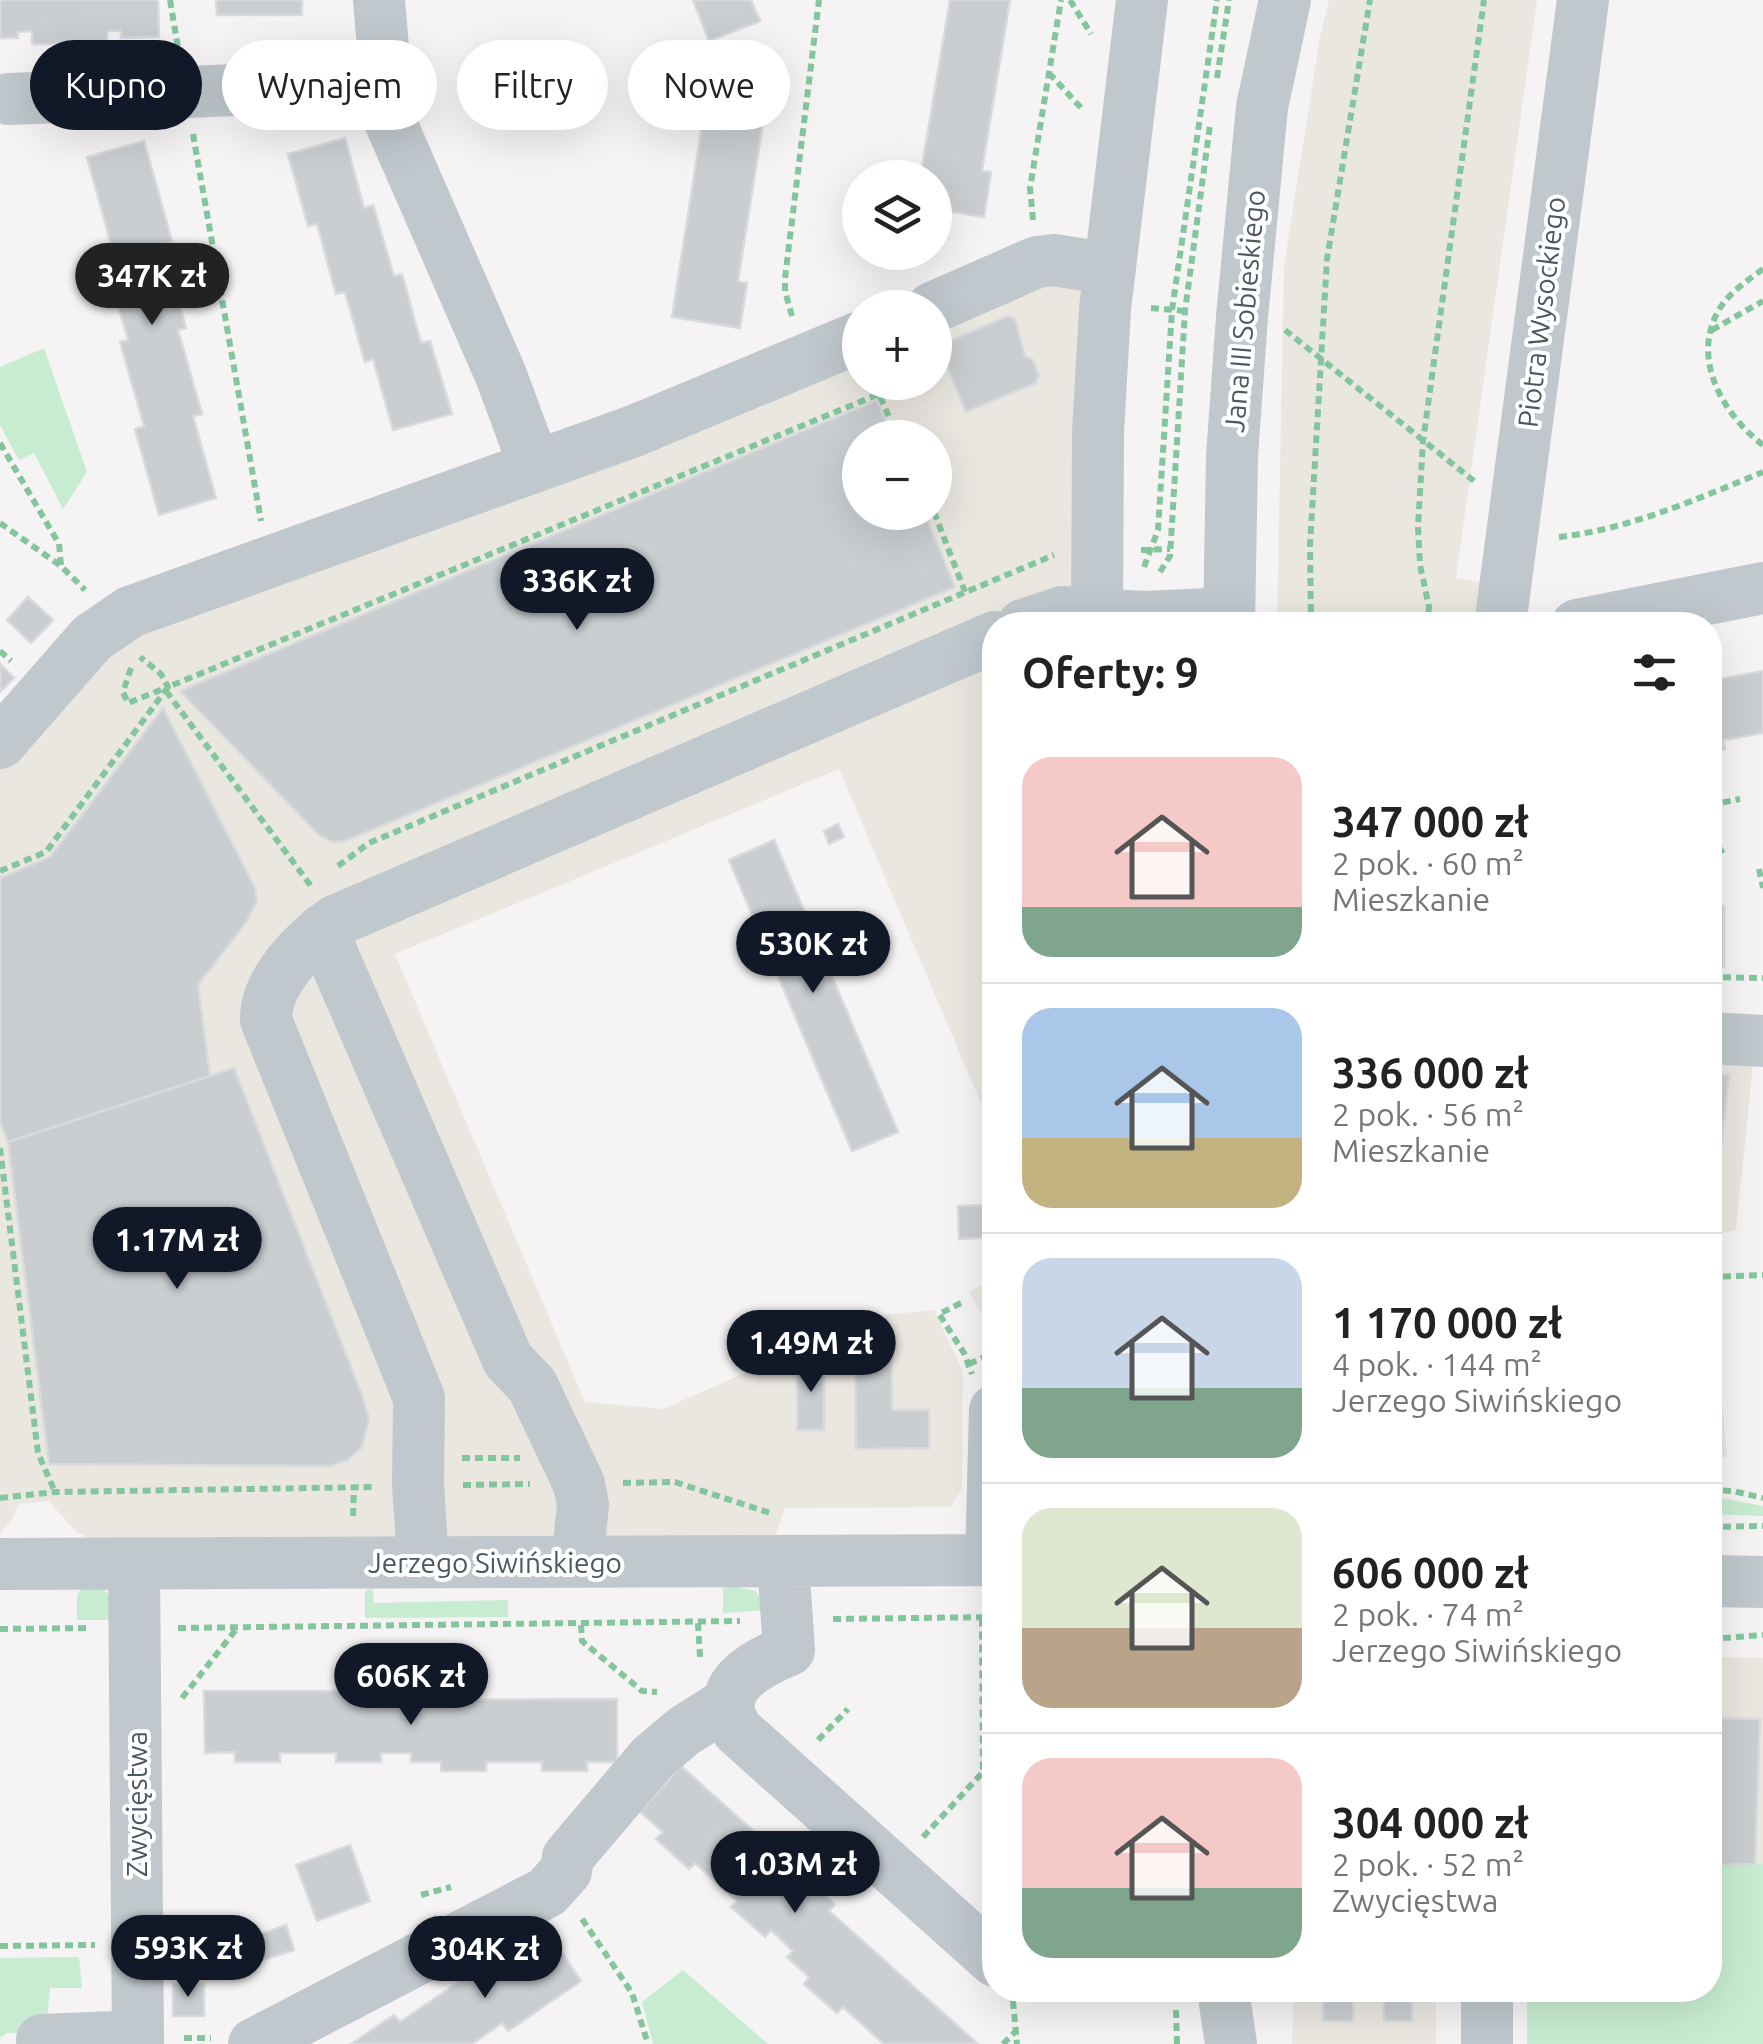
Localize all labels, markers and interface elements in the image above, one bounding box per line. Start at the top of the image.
chip: Kupno [30,40,202,130]
chip: Wynajem [222,40,437,130]
chip: Filtry [457,40,608,130]
chip: Nowe [628,40,790,130]
map controls [842,160,952,530]
button: layers [842,160,952,270]
street label: Jana III Sobieskiego [1218,188,1270,434]
street label: Piotra Wysockiego [1511,195,1571,429]
pin: 347K zł [60,243,244,328]
text: 347K zł [97,257,207,293]
button: + [842,290,952,400]
button: − [842,420,952,530]
pin: 336K zł [485,548,669,633]
text: 336K zł [522,562,632,598]
icon: filters [1627,645,1682,700]
text: Oferty: 9 [1022,649,1199,696]
icon: home [1102,797,1222,917]
text: 347 000 zł [1332,798,1529,845]
text: 2 pok. · 60 m² [1332,845,1524,881]
text: Mieszkanie [1332,881,1490,917]
pin: 530K zł [721,911,905,996]
text: 530K zł [758,925,868,961]
icon: home [1102,1048,1222,1168]
text: 336 000 zł [1332,1049,1529,1096]
text: 2 pok. · 56 m² [1332,1096,1524,1132]
text: Mieszkanie [1332,1132,1490,1168]
pin: 1.17M zł [74,1207,280,1292]
text: 1.17M zł [115,1221,239,1257]
icon: home [1102,1298,1222,1418]
text: 1 170 000 zł [1332,1299,1563,1346]
pin: 1.49M zł [708,1310,914,1395]
text: 1.49M zł [749,1324,873,1360]
text: 4 pok. · 144 m² [1332,1346,1542,1382]
text: Jerzego Siwińskiego [1332,1382,1622,1418]
street label: Jerzego Siwińskiego [368,1547,622,1578]
icon: home [1102,1548,1222,1668]
text: 606 000 zł [1332,1549,1529,1596]
text: 2 pok. · 74 m² [1332,1596,1524,1632]
text: Jerzego Siwińskiego [1332,1632,1622,1668]
pin: 606K zł [319,1643,503,1728]
text: 606K zł [356,1657,466,1693]
street label: Zwycięstwa [121,1731,152,1877]
icon: home [1102,1798,1222,1918]
text: 304 000 zł [1332,1799,1529,1846]
pin: 1.03M zł [692,1831,898,1916]
text: 1.03M zł [733,1845,857,1881]
text: 2 pok. · 52 m² [1332,1846,1524,1882]
text: Zwycięstwa [1332,1882,1499,1918]
pin: 593K zł [96,1915,280,2000]
pin: 304K zł [393,1916,577,2001]
text: 593K zł [133,1929,243,1965]
text: 304K zł [430,1930,540,1966]

